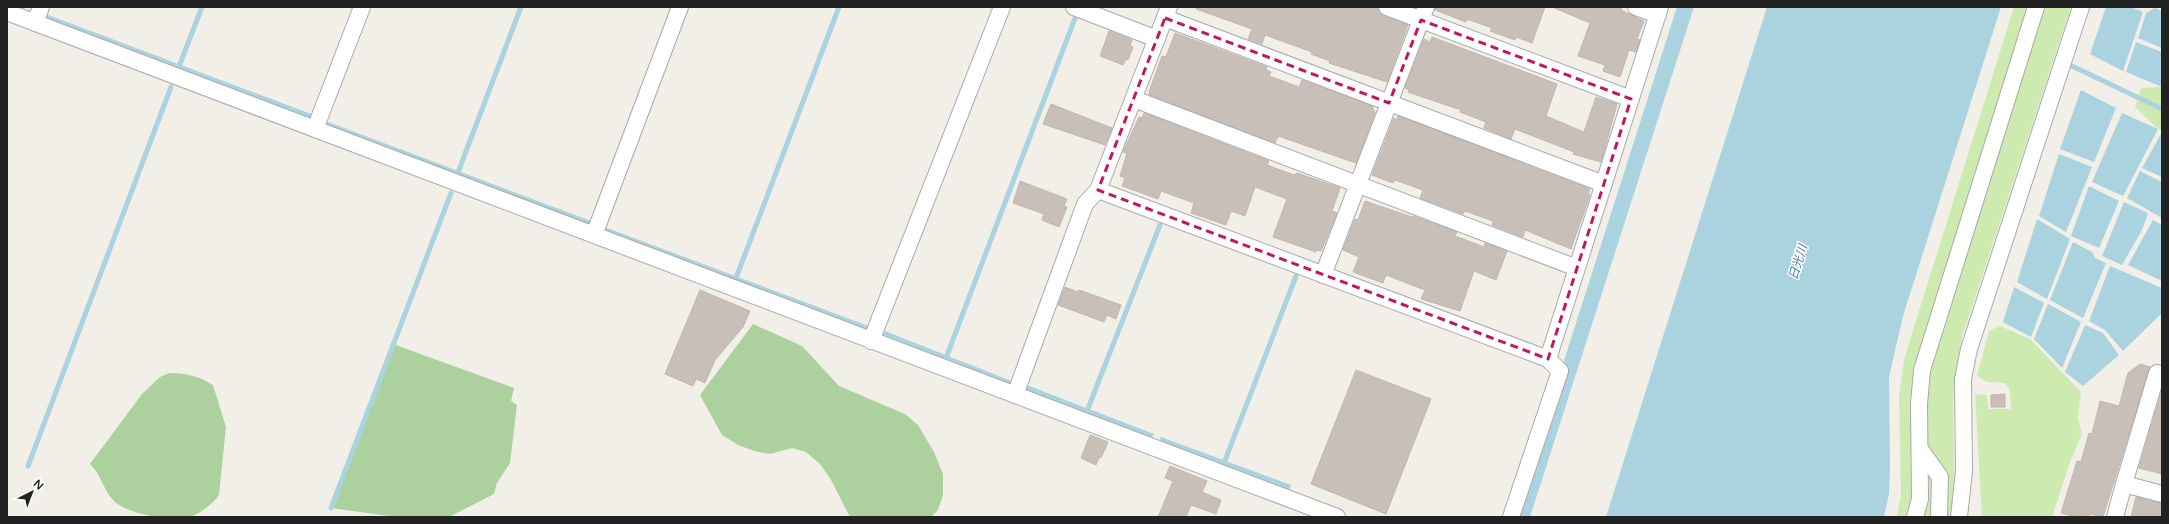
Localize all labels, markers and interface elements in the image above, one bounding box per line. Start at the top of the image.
water label: 日光川 [1786,241,1811,281]
north arrow [12,472,52,512]
text: N [31,477,46,493]

